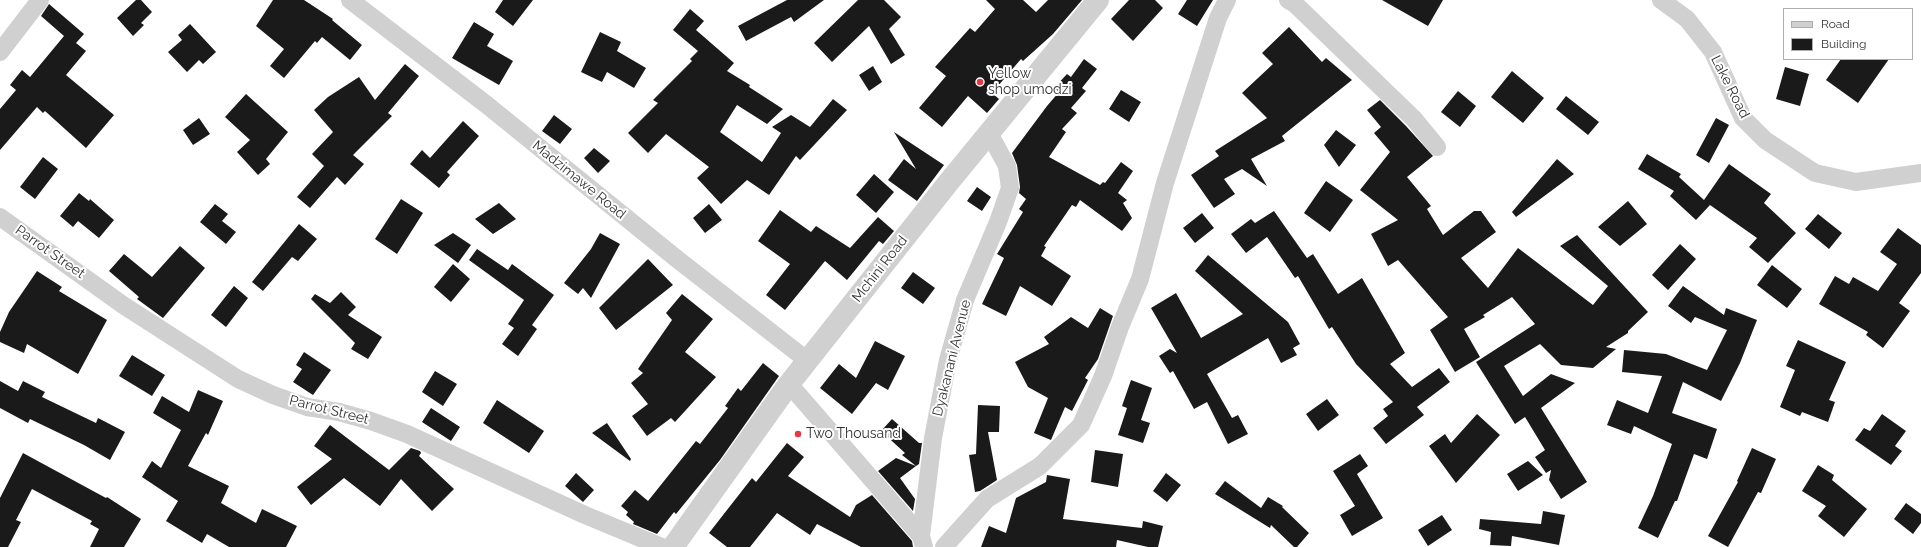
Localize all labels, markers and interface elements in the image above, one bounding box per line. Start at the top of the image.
legend [1783,8,1913,60]
text: Road [1821,17,1850,31]
text: Building [1821,37,1867,51]
street label: Lake Road [1707,53,1753,121]
place label: Yellow shop umodzi [988,66,1072,98]
marker: Yellow shop umodzi [975,77,985,87]
street label: Madzimawe Road [529,137,629,223]
street label: Parrot Street [12,222,88,282]
street label: Mchini Road [849,233,911,305]
street label: Dyakanani Avenue [929,298,975,418]
street label: Parrot Street [288,392,370,428]
place label: Two Thousand [806,426,901,442]
marker: Two Thousand [793,429,803,439]

